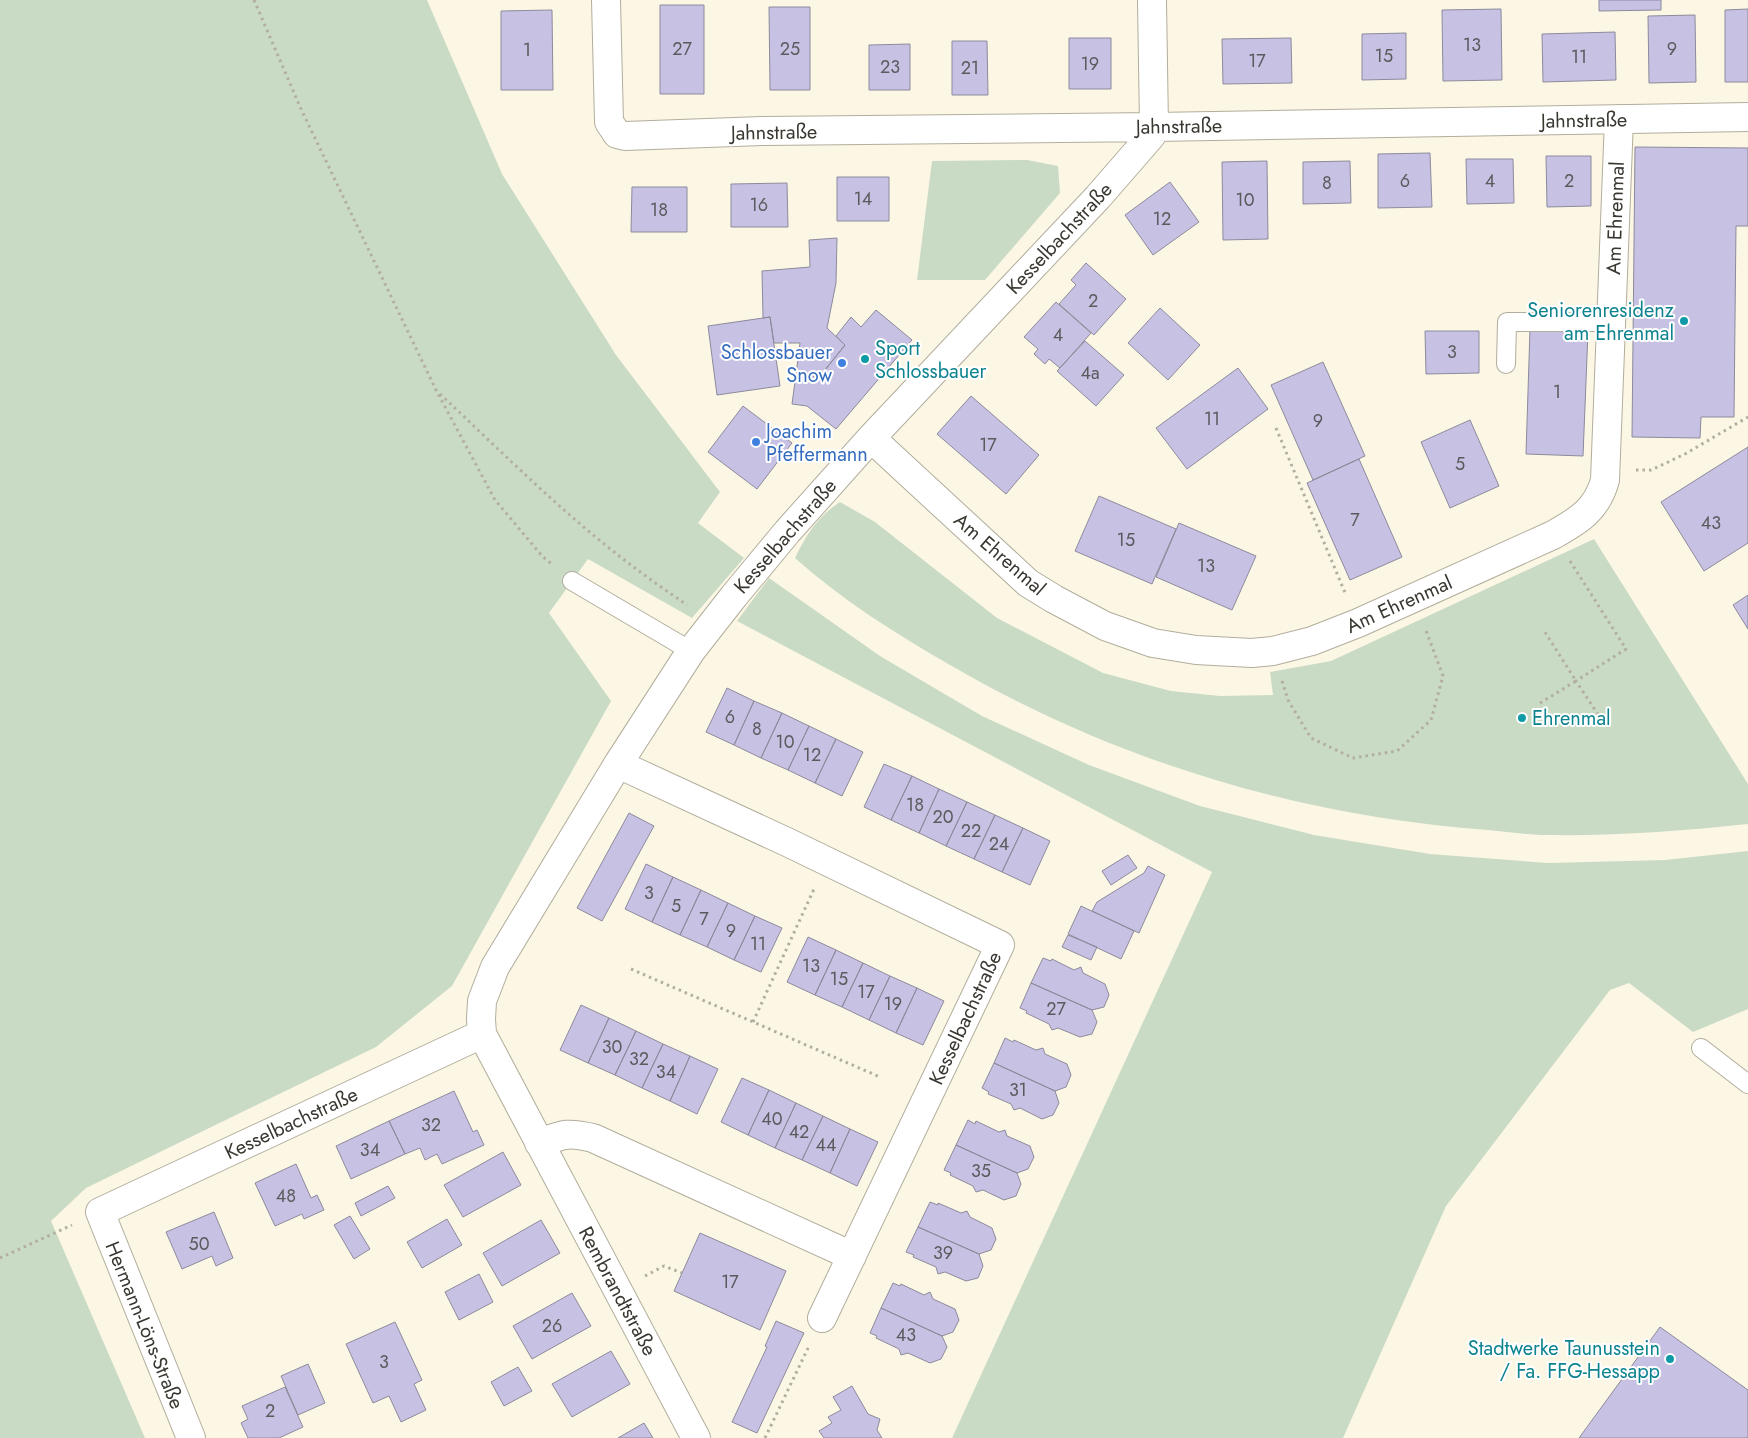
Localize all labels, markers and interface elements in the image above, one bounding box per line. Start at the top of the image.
house number: 13 [1463,32,1481,58]
house number: 27 [672,36,692,62]
house number: 25 [780,36,800,62]
house number: 9 [1667,36,1677,62]
house number: 1 [523,37,531,63]
house number: 15 [1375,43,1393,69]
house number: 11 [1571,44,1587,70]
house number: 17 [1248,48,1266,74]
house number: 19 [1081,51,1099,77]
house number: 23 [880,54,900,80]
house number: 21 [961,55,979,81]
street label: Jahnstraße [1538,105,1627,136]
street label: Jahnstraße [1133,111,1222,142]
street label: Jahnstraße [728,117,817,148]
street label: Am Ehrenmal [1599,161,1632,275]
house number: 6 [1400,168,1410,194]
house number: 4 [1485,168,1495,194]
house number: 2 [1564,168,1574,194]
house number: 8 [1322,170,1332,196]
street label: Kesselbachstraße [1000,176,1119,301]
house number: 14 [854,186,872,212]
house number: 10 [1236,187,1255,213]
house number: 16 [750,192,768,218]
house number: 18 [650,197,668,223]
house number: 12 [1153,206,1171,232]
house number: 2 [1088,288,1098,314]
place label: Seniorenresidenz am Ehrenmal [1527,296,1674,348]
marker: Seniorenresidenz am Ehrenmal [1678,315,1690,327]
house number: 4 [1053,322,1063,348]
place label: Sport Schlossbauer [875,334,986,386]
place label: Schlossbauer Snow [721,338,832,390]
house number: 3 [1447,339,1457,365]
marker: Sport Schlossbauer [859,353,871,365]
marker: Schlossbauer Snow [836,357,848,369]
house number: 4a [1080,360,1100,386]
house number: 1 [1553,379,1561,405]
house number: 11 [1204,406,1220,432]
house number: 9 [1313,408,1323,434]
place label: Joachim Pfeffermann [763,417,868,469]
house number: 17 [979,432,997,458]
marker: Joachim Pfeffermann [750,436,762,448]
house number: 5 [1455,451,1465,477]
street label: Kesselbachstraße [727,472,844,600]
street label: Am Ehrenmal [947,506,1052,603]
house number: 7 [1350,507,1360,533]
house number: 43 [1701,510,1721,536]
house number: 15 [1117,527,1135,553]
house number: 13 [1197,553,1215,579]
street label: Am Ehrenmal [1341,568,1457,641]
house number: 6 [725,704,735,730]
place label: Ehrenmal [1532,704,1611,733]
marker: Ehrenmal [1516,712,1528,724]
house number: 8 [752,716,762,742]
house number: 10 [776,729,795,755]
house number: 12 [803,742,821,768]
house number: 18 [906,792,924,818]
house number: 20 [932,804,954,830]
house number: 22 [961,818,981,844]
house number: 24 [989,831,1009,857]
house number: 3 [644,880,654,906]
house number: 5 [671,893,681,919]
house number: 7 [699,906,709,932]
house number: 9 [726,918,736,944]
house number: 11 [750,931,766,957]
street label: Kesselbachstraße [922,947,1009,1090]
house number: 13 [802,953,820,979]
house number: 15 [830,966,848,992]
house number: 17 [857,979,875,1005]
house number: 19 [884,991,902,1017]
house number: 27 [1046,996,1066,1022]
house number: 30 [602,1034,623,1060]
house number: 32 [629,1046,649,1072]
house number: 34 [656,1059,676,1085]
house number: 31 [1009,1077,1027,1103]
street label: Kesselbachstraße [220,1080,363,1167]
house number: 40 [761,1106,783,1132]
house number: 32 [421,1112,441,1138]
house number: 42 [789,1119,809,1145]
house number: 44 [816,1132,837,1158]
house number: 34 [360,1137,380,1163]
house number: 35 [971,1158,991,1184]
house number: 48 [276,1183,296,1209]
street label: Rembrandtstraße [571,1221,664,1361]
house number: 50 [189,1231,210,1257]
street label: Hermann-Löns-Straße [98,1237,191,1413]
house number: 39 [933,1240,953,1266]
house number: 17 [721,1269,739,1295]
house number: 26 [542,1313,562,1339]
house number: 43 [896,1322,916,1348]
place label: Stadtwerke Taunusstein / Fa. FFG-Hessapp [1468,1334,1660,1386]
house number: 3 [379,1349,389,1375]
marker: Stadtwerke Taunusstein / Fa. FFG-Hessapp [1664,1353,1676,1365]
house number: 2 [265,1398,275,1424]

